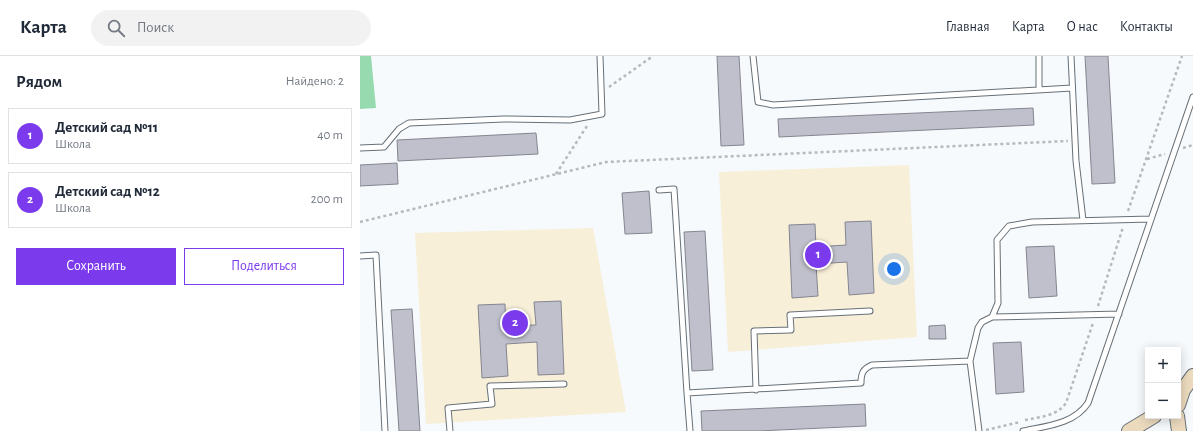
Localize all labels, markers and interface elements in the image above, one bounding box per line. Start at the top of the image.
search box [91,10,371,46]
icon: search [105,17,127,39]
text: Карта [20,18,67,37]
text: Поиск [137,20,174,35]
text: Главная [946,20,990,34]
text: Карта [1012,20,1045,34]
text: О нас [1067,20,1098,34]
text: Контакты [1120,20,1173,34]
text: Рядом [16,73,62,90]
text: Найдено: 2 [286,75,344,88]
text: Детский сад №11 [55,120,158,135]
text: 1 [28,129,32,142]
text: 40 m [317,129,343,142]
text: Школа [55,138,91,151]
text: Детский сад №12 [55,184,160,199]
text: 2 [27,193,33,206]
text: 200 m [311,193,343,206]
text: Школа [55,202,91,215]
pin: 1 [805,240,831,270]
button: Сохранить [16,248,176,285]
button: Поделиться [184,248,344,285]
your location [884,259,904,279]
pin: 2 [502,308,528,338]
map controls [1145,347,1181,419]
button: + [1145,347,1181,383]
button: − [1145,383,1181,419]

